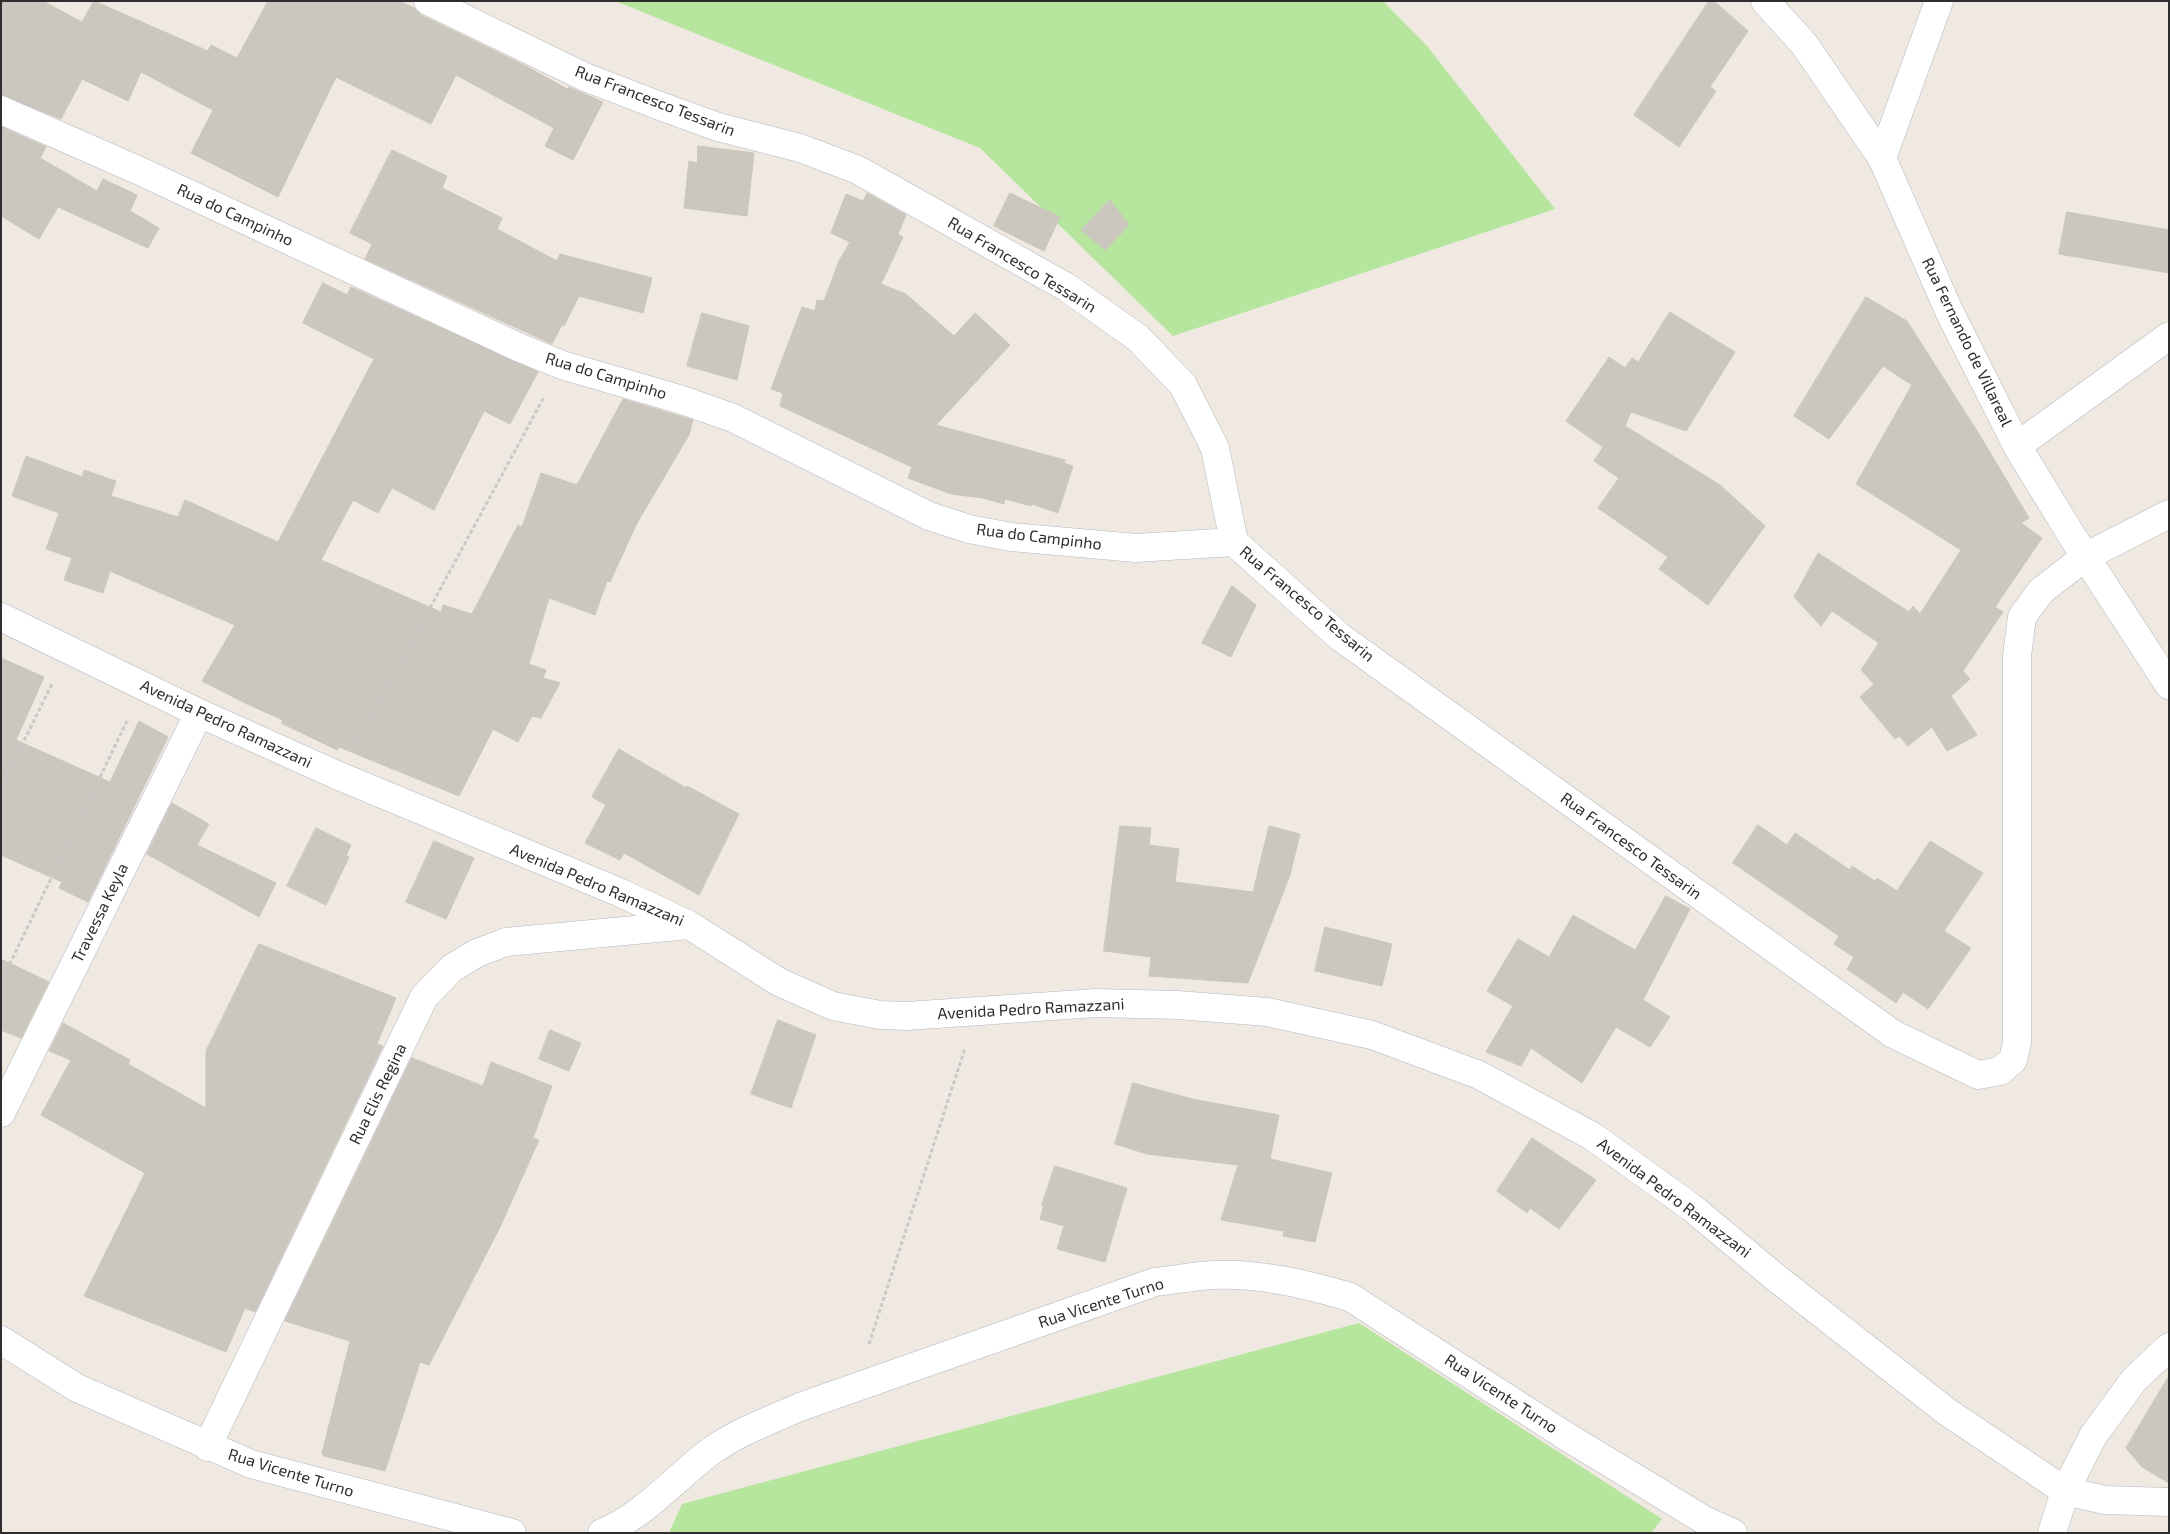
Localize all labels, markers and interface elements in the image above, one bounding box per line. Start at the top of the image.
street label: Rua Francesco Tessarin [572,62,738,140]
street label: Rua do Campinho [174,180,296,250]
street label: Rua Francesco Tessarin [944,213,1100,317]
street label: Rua Fernando de Villareal [1918,254,2016,430]
street label: Rua do Campinho [543,348,669,404]
street label: Rua do Campinho [975,520,1103,554]
street label: Rua Francesco Tessarin [1236,542,1378,666]
street label: Avenida Pedro Ramazzani [137,676,315,772]
street label: Rua Francesco Tessarin [1557,788,1705,904]
street label: Avenida Pedro Ramazzani [507,840,687,930]
street label: Travessa Keyla [68,860,132,966]
street label: Avenida Pedro Ramazzani [937,995,1125,1023]
street label: Rua Elis Regina [345,1040,411,1148]
street label: Avenida Pedro Ramazzani [1593,1134,1755,1262]
street label: Rua Vicente Turno [1036,1274,1166,1332]
street label: Rua Vicente Turno [1441,1350,1561,1438]
street label: Rua Vicente Turno [226,1445,356,1501]

